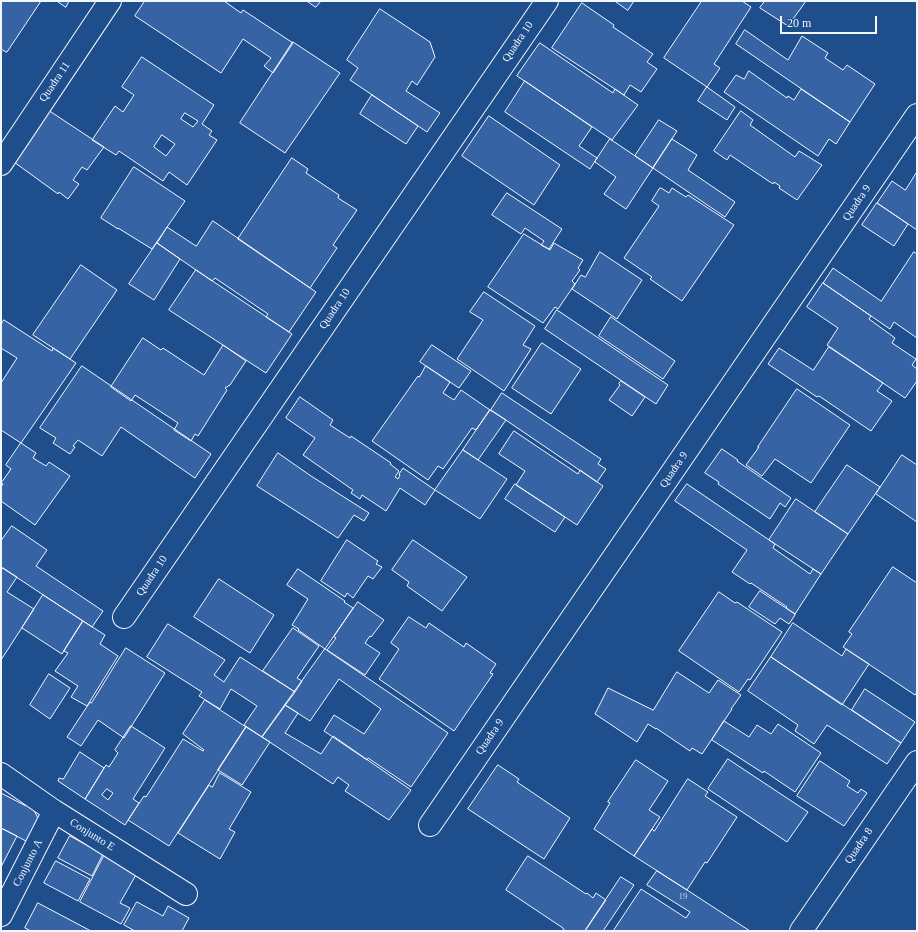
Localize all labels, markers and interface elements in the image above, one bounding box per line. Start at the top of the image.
scale bar [782,8,879,34]
text: 20 m [787,16,811,30]
street label: Quadra 10 [500,19,536,65]
street label: Quadra 11 [37,59,73,105]
street label: Quadra 9 [840,182,874,224]
street label: Quadra 10 [317,286,353,332]
street label: Quadra 9 [657,449,691,491]
street label: Quadra 10 [134,553,170,599]
street label: Quadra 9 [473,716,507,758]
street label: Conjunto E [67,816,117,854]
street label: Quadra 8 [842,825,876,867]
street label: Conjunto A [10,837,46,889]
house number: 19 [678,892,688,902]

